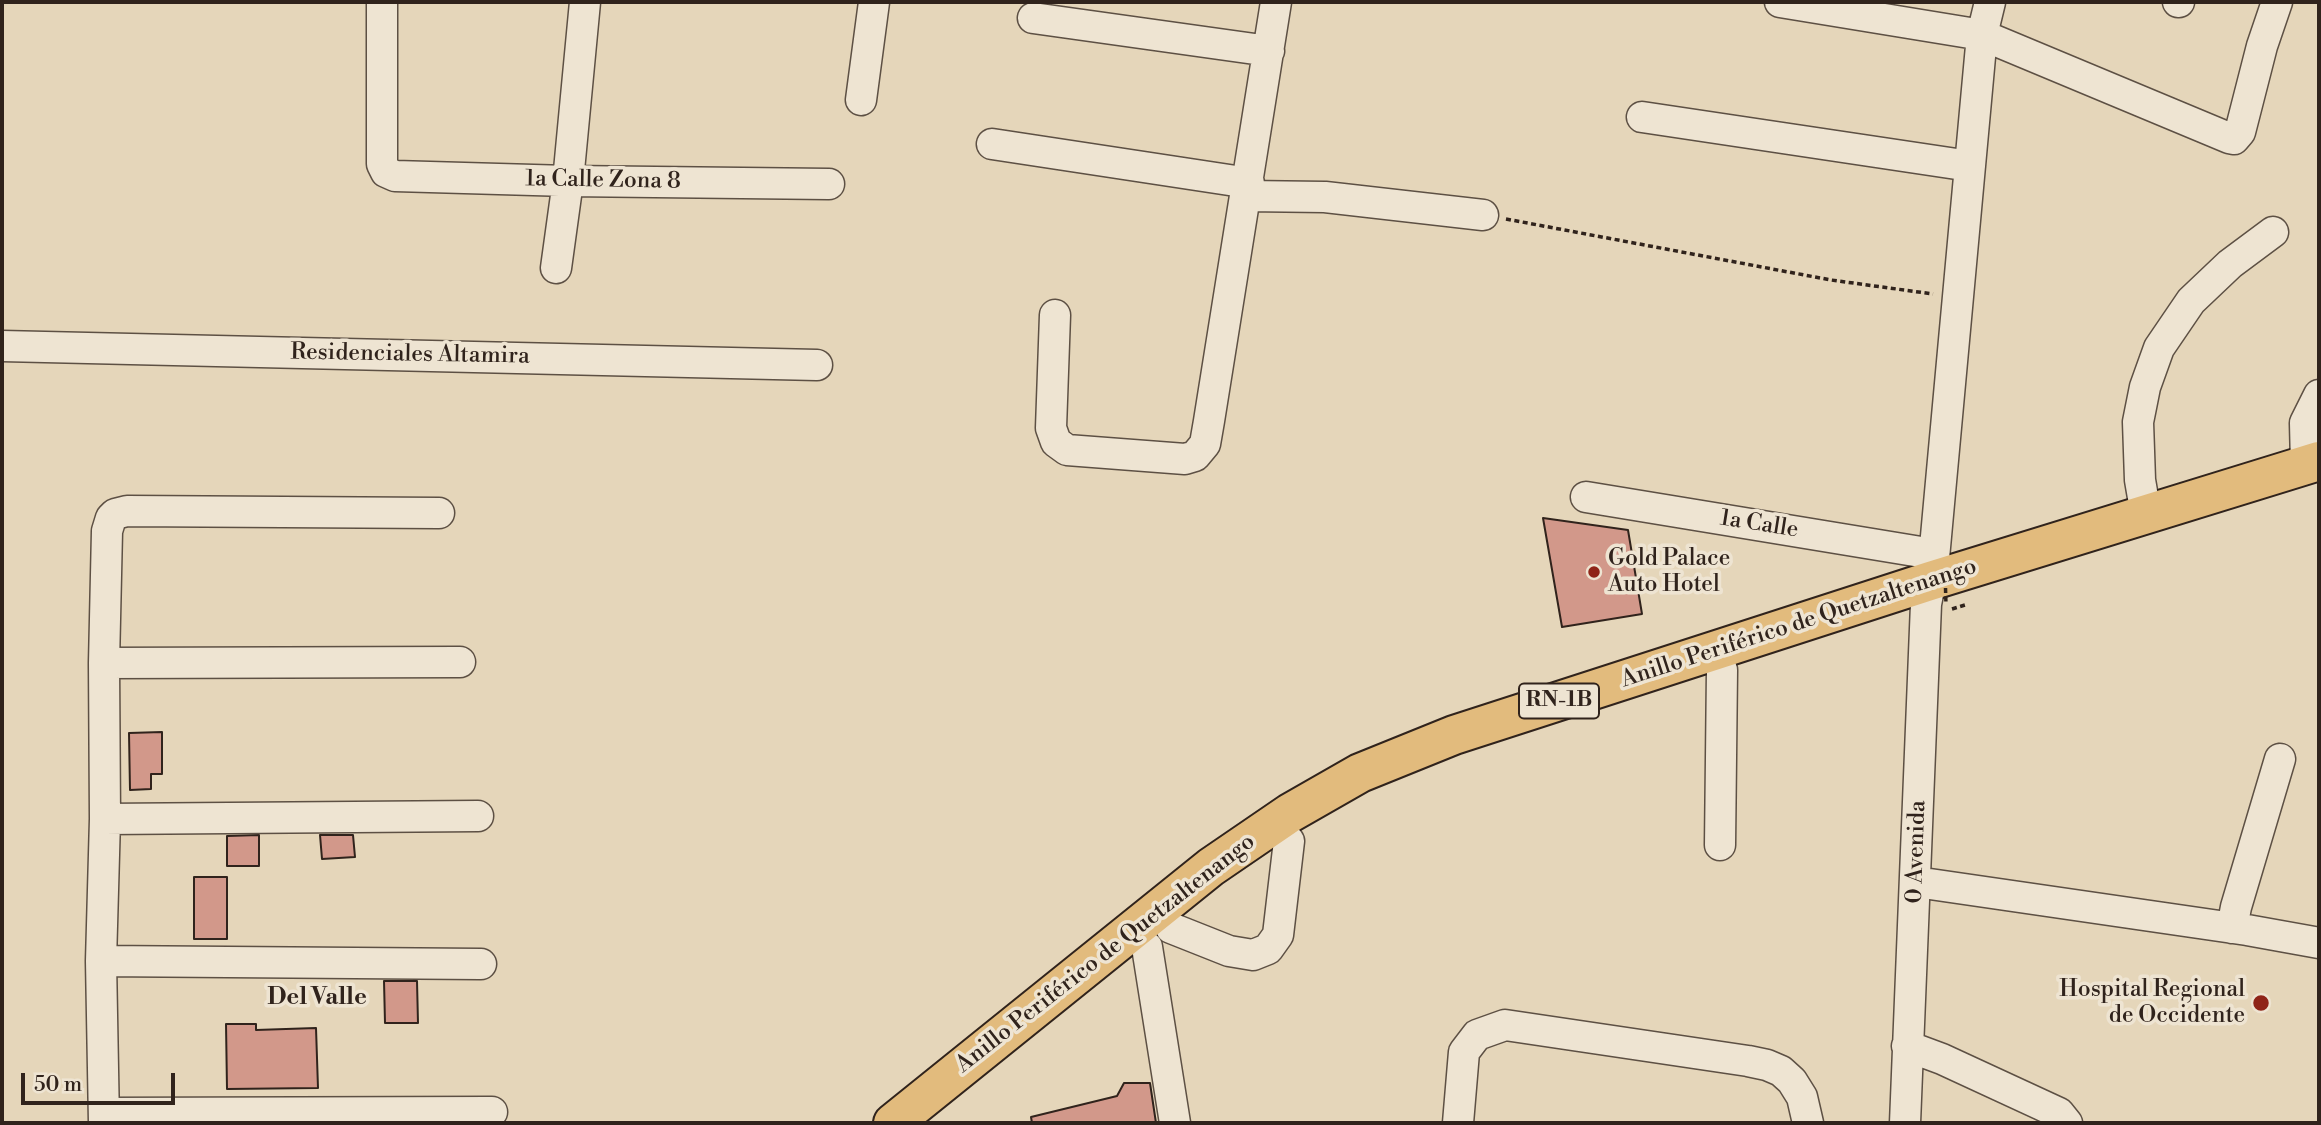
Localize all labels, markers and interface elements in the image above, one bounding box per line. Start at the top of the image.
street label: 1a Calle Zona 8 [525,166,681,196]
street label: Residenciales Altamira [290,339,530,371]
street label: 1a Calle [1718,505,1800,545]
place label: Gold Palace Auto Hotel [1608,545,1730,599]
street label: Anillo Periférico de Quetzaltenango [1618,553,1980,695]
marker: Gold Palace Auto Hotel [1586,564,1602,580]
road number: RN-1B [1519,684,1599,718]
street label: 0 Avenida [1901,800,1933,904]
street label: Anillo Periférico de Quetzaltenango [951,829,1261,1079]
place label: Hospital Regional de Occidente [2059,976,2245,1030]
district label: Del Valle [267,984,367,1012]
marker: Hospital Regional de Occidente [2251,993,2271,1013]
scale bar [24,1058,178,1102]
text: 50 m [34,1072,82,1098]

